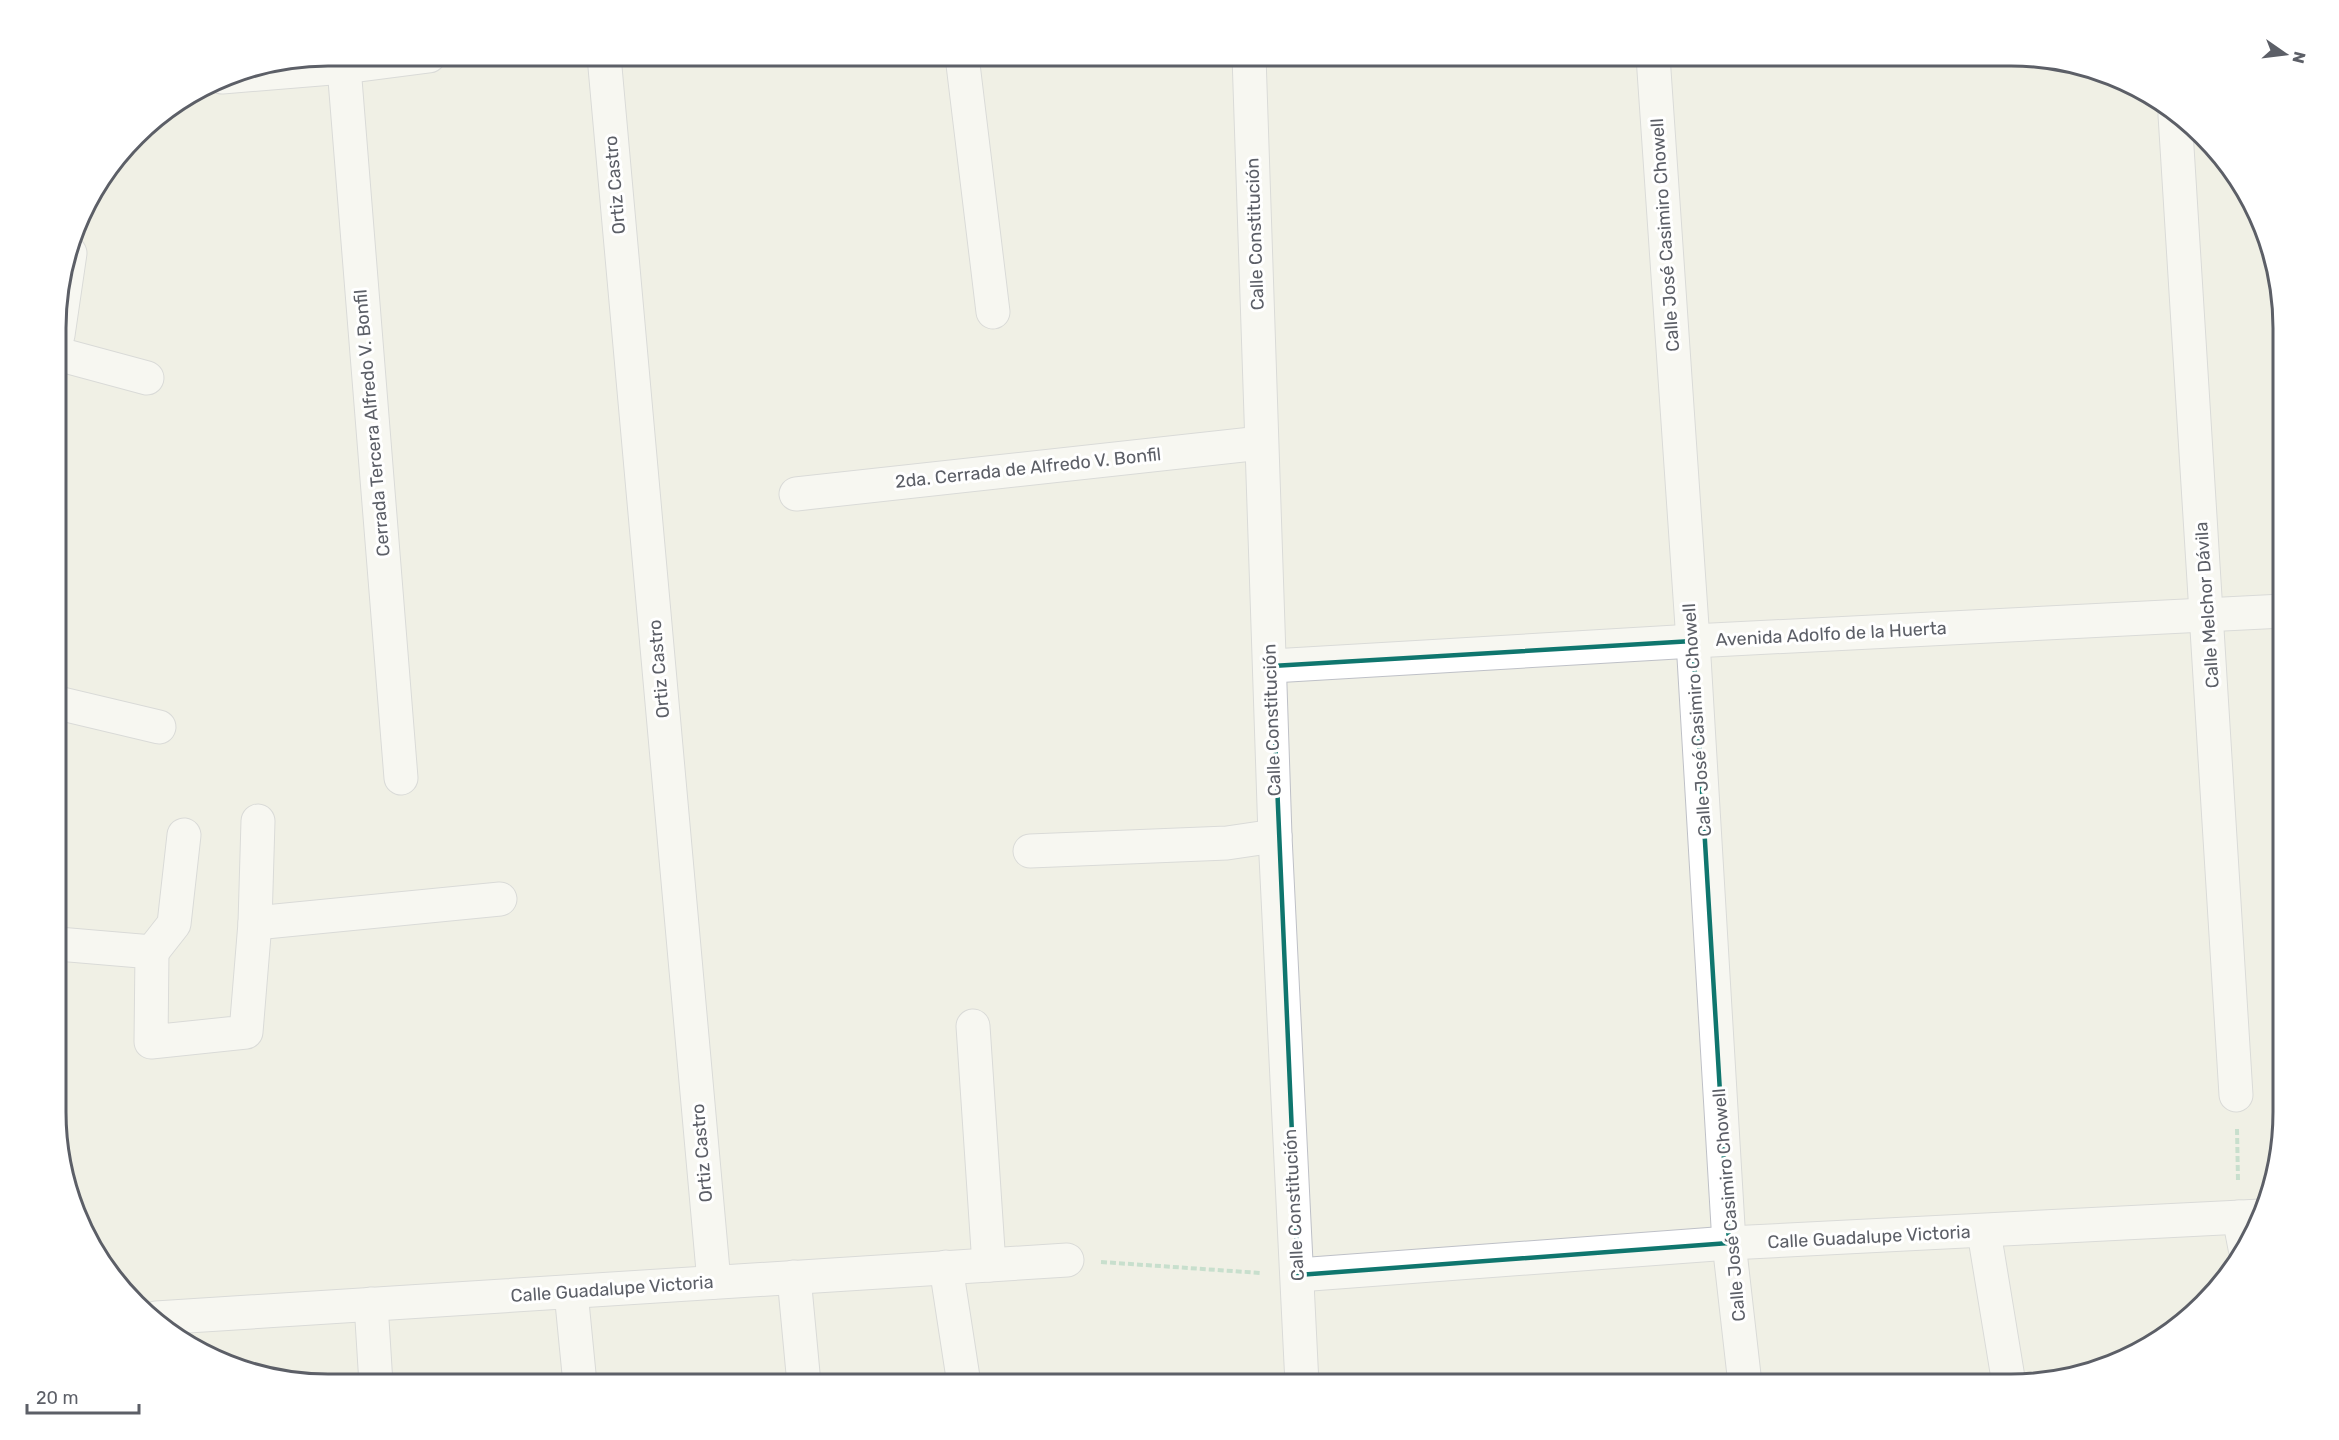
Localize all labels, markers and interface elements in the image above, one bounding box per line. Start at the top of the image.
north arrow [2255,24,2315,84]
text: N [2288,50,2310,65]
street label: Calle José Casimiro Chowell [1646,118,1684,352]
street label: Ortiz Castro [600,135,630,235]
street label: Calle Constitución [1241,157,1269,311]
street label: Cerrada Tercera Alfredo V. Bonfil [349,288,395,558]
street label: 2da. Cerrada de Alfredo V. Bonfil [894,443,1162,493]
street label: Calle Melchor Dávila [2190,521,2224,689]
street label: Calle José Casimiro Chowell [1678,603,1716,837]
street label: Avenida Adolfo de la Huerta [1715,617,1947,651]
street label: Ortiz Castro [644,619,674,719]
street label: Calle Constitución [1258,643,1286,797]
street label: Calle José Casimiro Chowell [1708,1088,1750,1322]
street label: Ortiz Castro [687,1103,717,1203]
street label: Calle Constitución [1279,1128,1309,1282]
street label: Calle Guadalupe Victoria [1767,1221,1971,1253]
street label: Calle Guadalupe Victoria [510,1271,714,1307]
scale bar [27,1377,140,1415]
text: 20 m [36,1387,78,1409]

